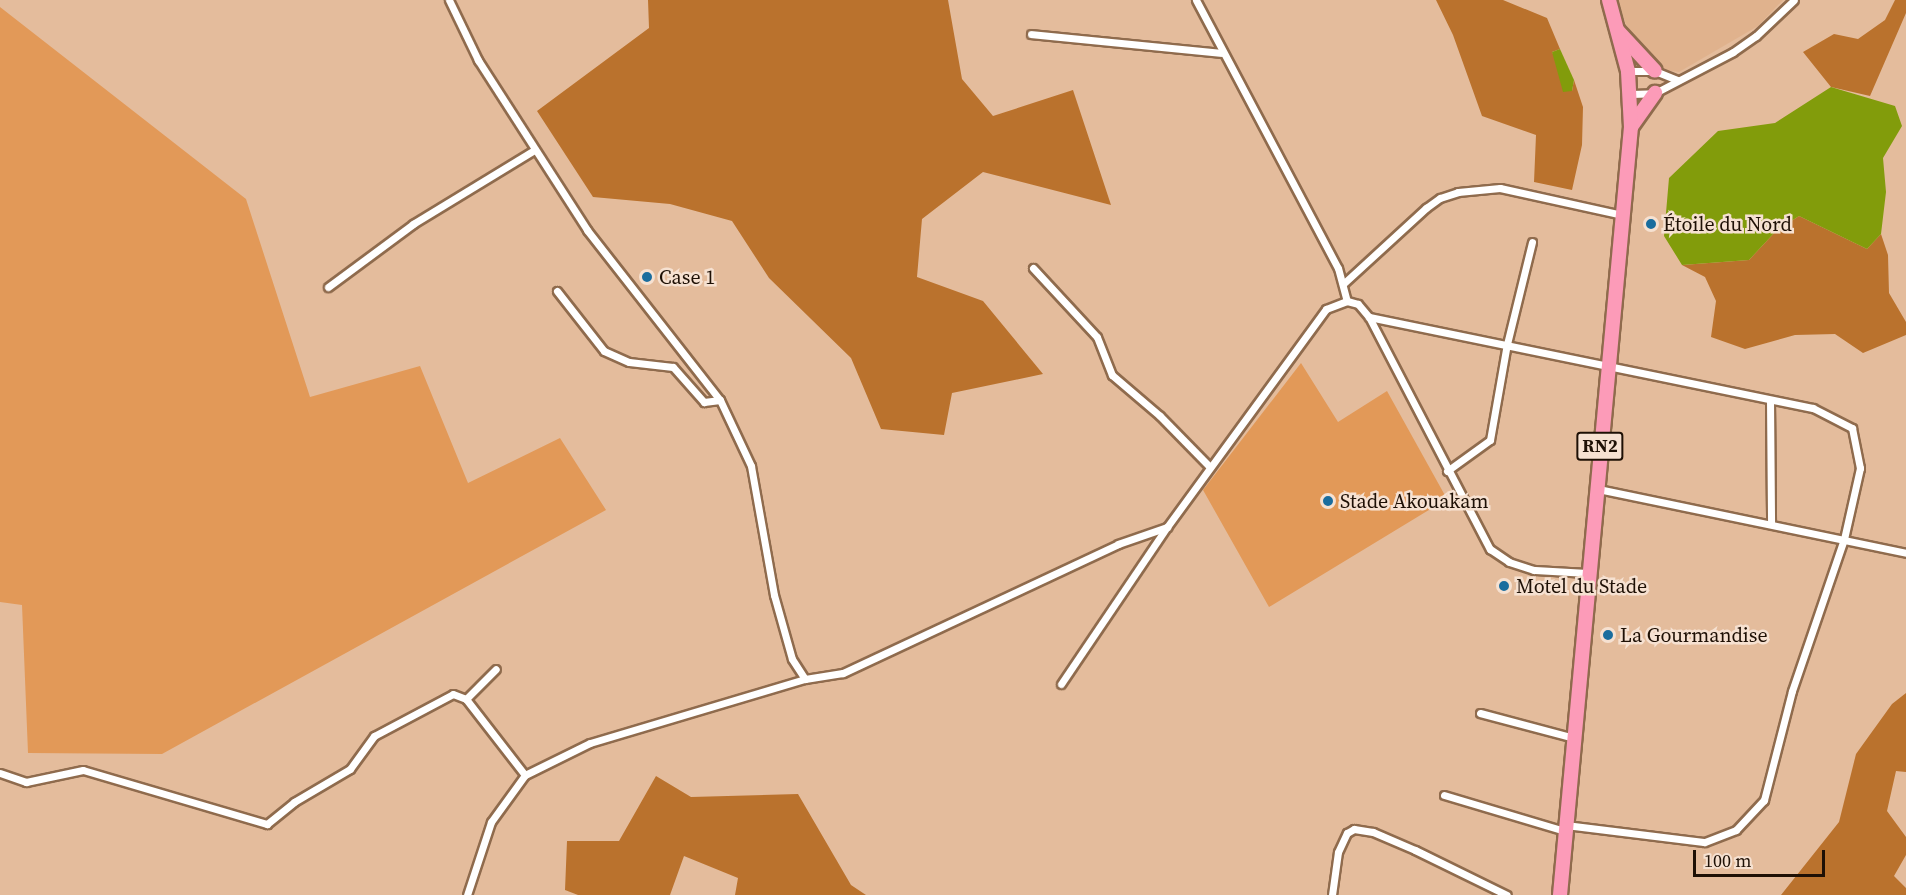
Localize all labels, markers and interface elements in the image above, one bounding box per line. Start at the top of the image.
place label: Étoile du Nord [1663,212,1792,236]
marker: Étoile du Nord [1644,217,1658,231]
place label: Case 1 [659,265,715,289]
marker: Case 1 [640,270,654,284]
road number: RN2 [1576,431,1624,461]
place label: Stade Akouakam [1340,489,1488,513]
marker: Stade Akouakam [1321,494,1335,508]
place label: Motel du Stade [1516,574,1647,598]
marker: Motel du Stade [1497,579,1511,593]
place label: La Gourmandise [1620,623,1768,647]
marker: La Gourmandise [1601,628,1615,642]
scale bar [1696,838,1828,876]
text: 100 m [1704,848,1751,873]

